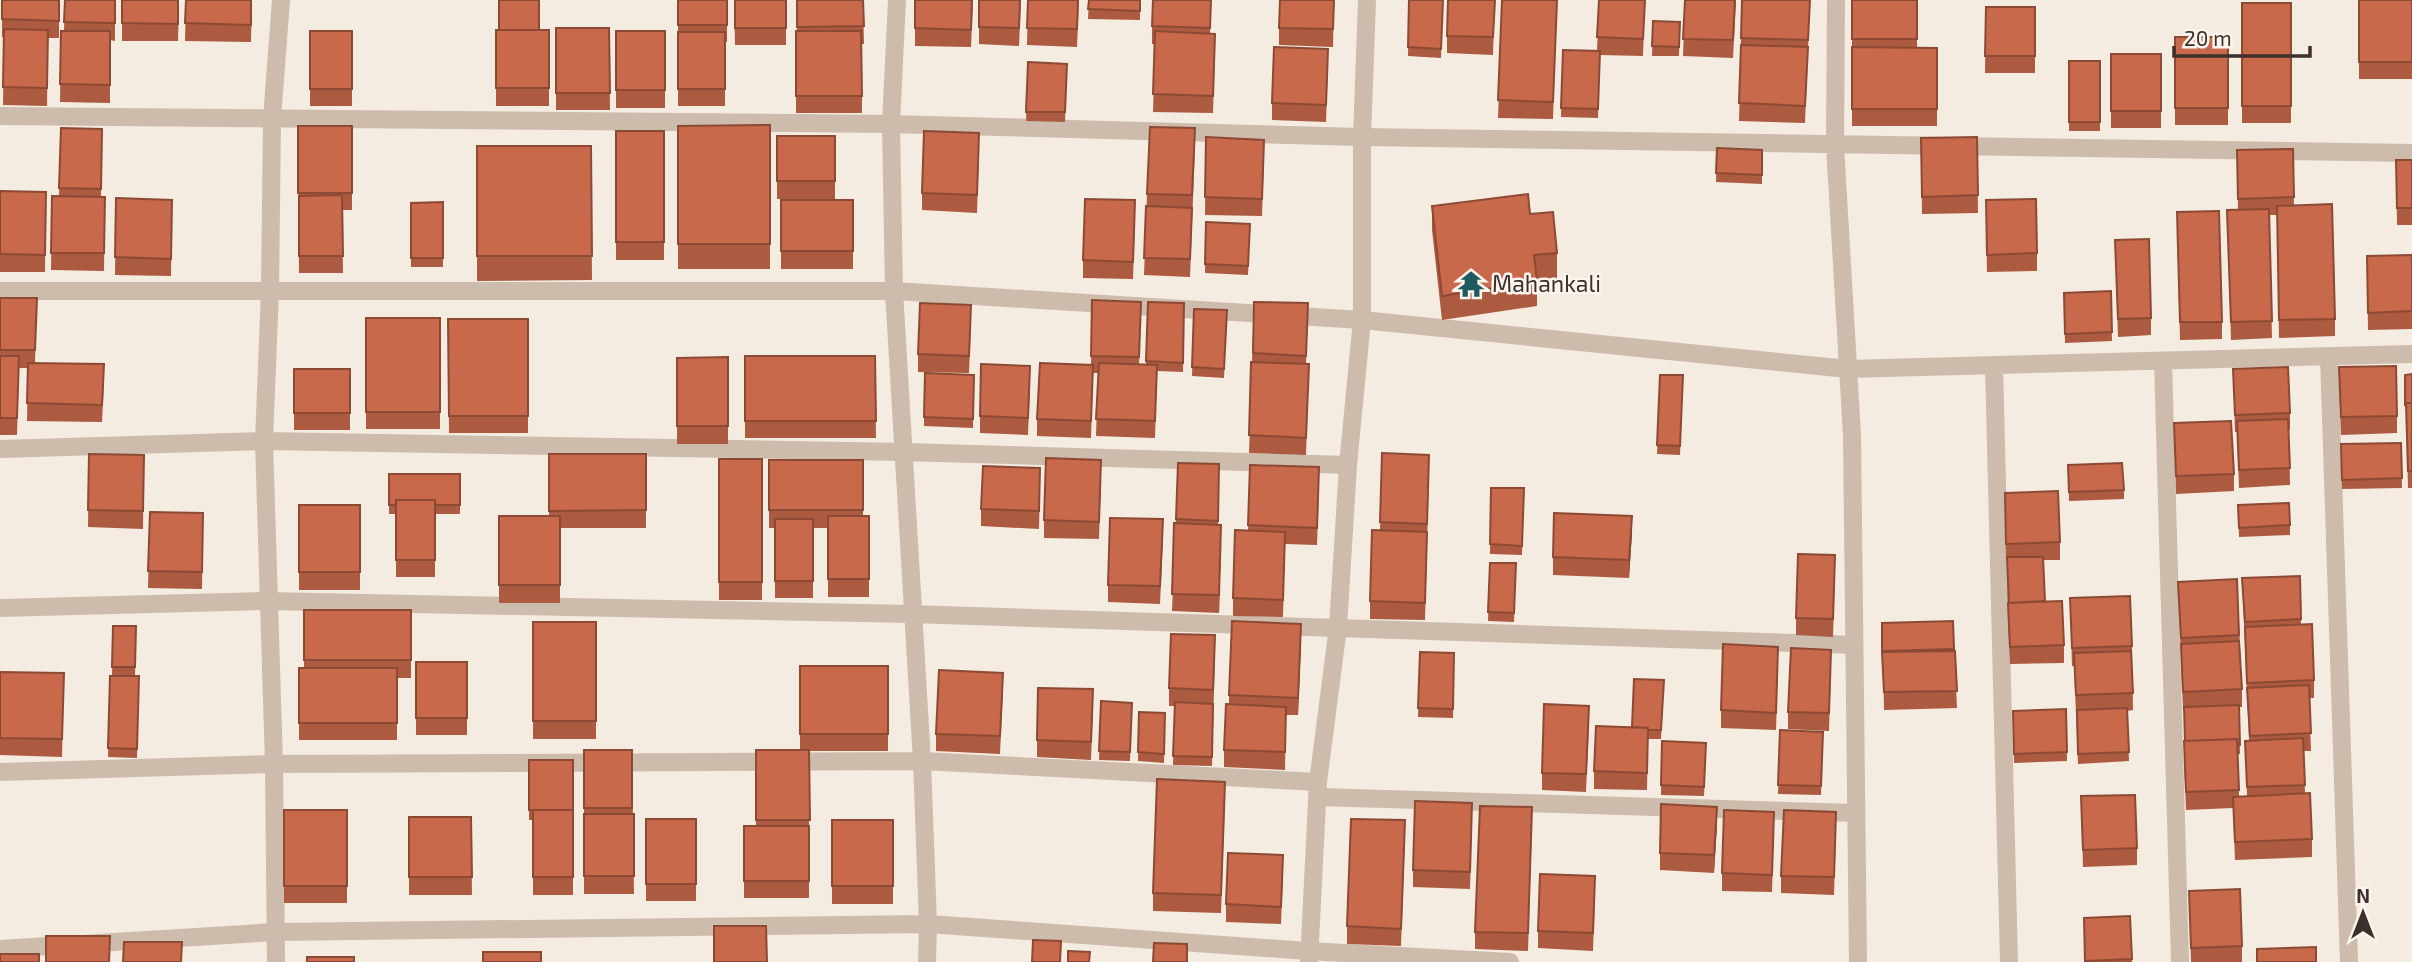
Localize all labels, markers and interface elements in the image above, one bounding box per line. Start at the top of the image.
scale bar [2174,14,2310,58]
text: 20 m [2184,25,2232,50]
temple icon: Mahankali [1456,269,1486,299]
place label: Mahankali [1492,269,1601,297]
north arrow [2328,878,2398,948]
text: N [2356,884,2370,907]

